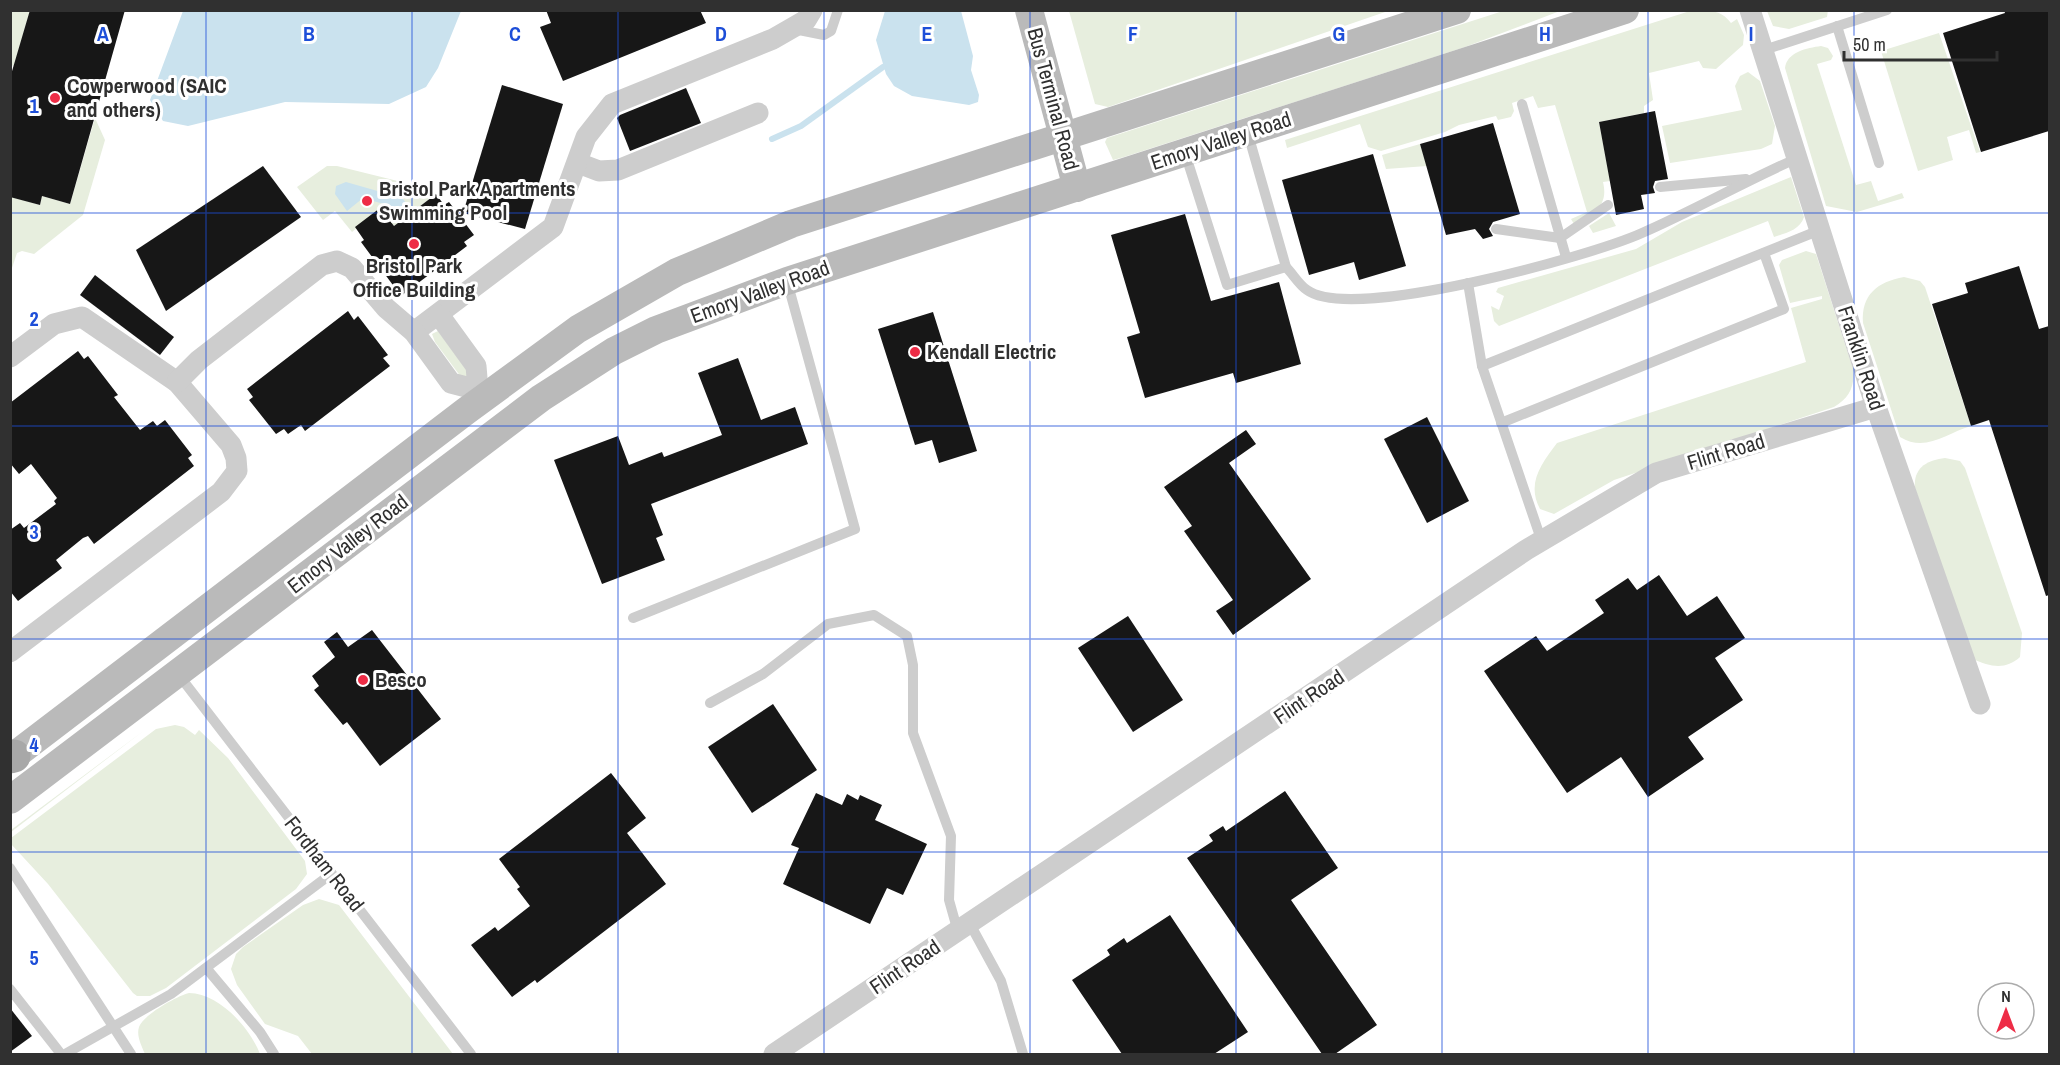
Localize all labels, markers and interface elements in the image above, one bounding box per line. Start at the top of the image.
text: A [97,20,109,47]
text: B [303,20,315,47]
text: C [509,20,521,47]
text: D [715,20,727,47]
text: E [922,20,933,47]
text: F [1128,20,1138,47]
text: G [1333,20,1345,47]
text: H [1539,20,1551,47]
text: I [1749,20,1753,47]
scale bar [1844,24,1997,62]
street label: Bus Terminal Road [1021,25,1086,173]
text: 50 m [1853,32,1886,57]
place label: Cowperwood (SAIC and others) [67,71,227,124]
marker: Cowperwood (SAIC and others) [48,91,62,105]
text: 1 [29,92,39,119]
street label: Emory Valley Road [1147,104,1295,177]
place label: Bristol Park Apartments Swimming Pool [379,174,576,227]
marker: Bristol Park Apartments Swimming Pool [360,194,374,208]
marker: Bristol Park Office Building [407,237,421,251]
place label: Bristol Park Office Building [353,251,476,304]
street label: Emory Valley Road [686,253,833,330]
street label: Franklin Road [1831,302,1892,414]
text: 2 [29,305,39,332]
place label: Kendall Electric [927,337,1056,366]
marker: Kendall Electric [908,345,922,359]
street label: Flint Road [1684,426,1768,477]
street label: Emory Valley Road [281,487,414,600]
text: 3 [29,518,39,545]
street label: Flint Road [1268,662,1350,731]
place label: Besco [375,665,427,694]
marker: Besco [356,673,370,687]
text: 4 [29,731,39,758]
street label: Fordham Road [278,810,371,918]
street label: Flint Road [864,932,946,1001]
text: 5 [29,944,39,971]
north arrow [1976,981,2036,1041]
text: N [2001,985,2011,1007]

